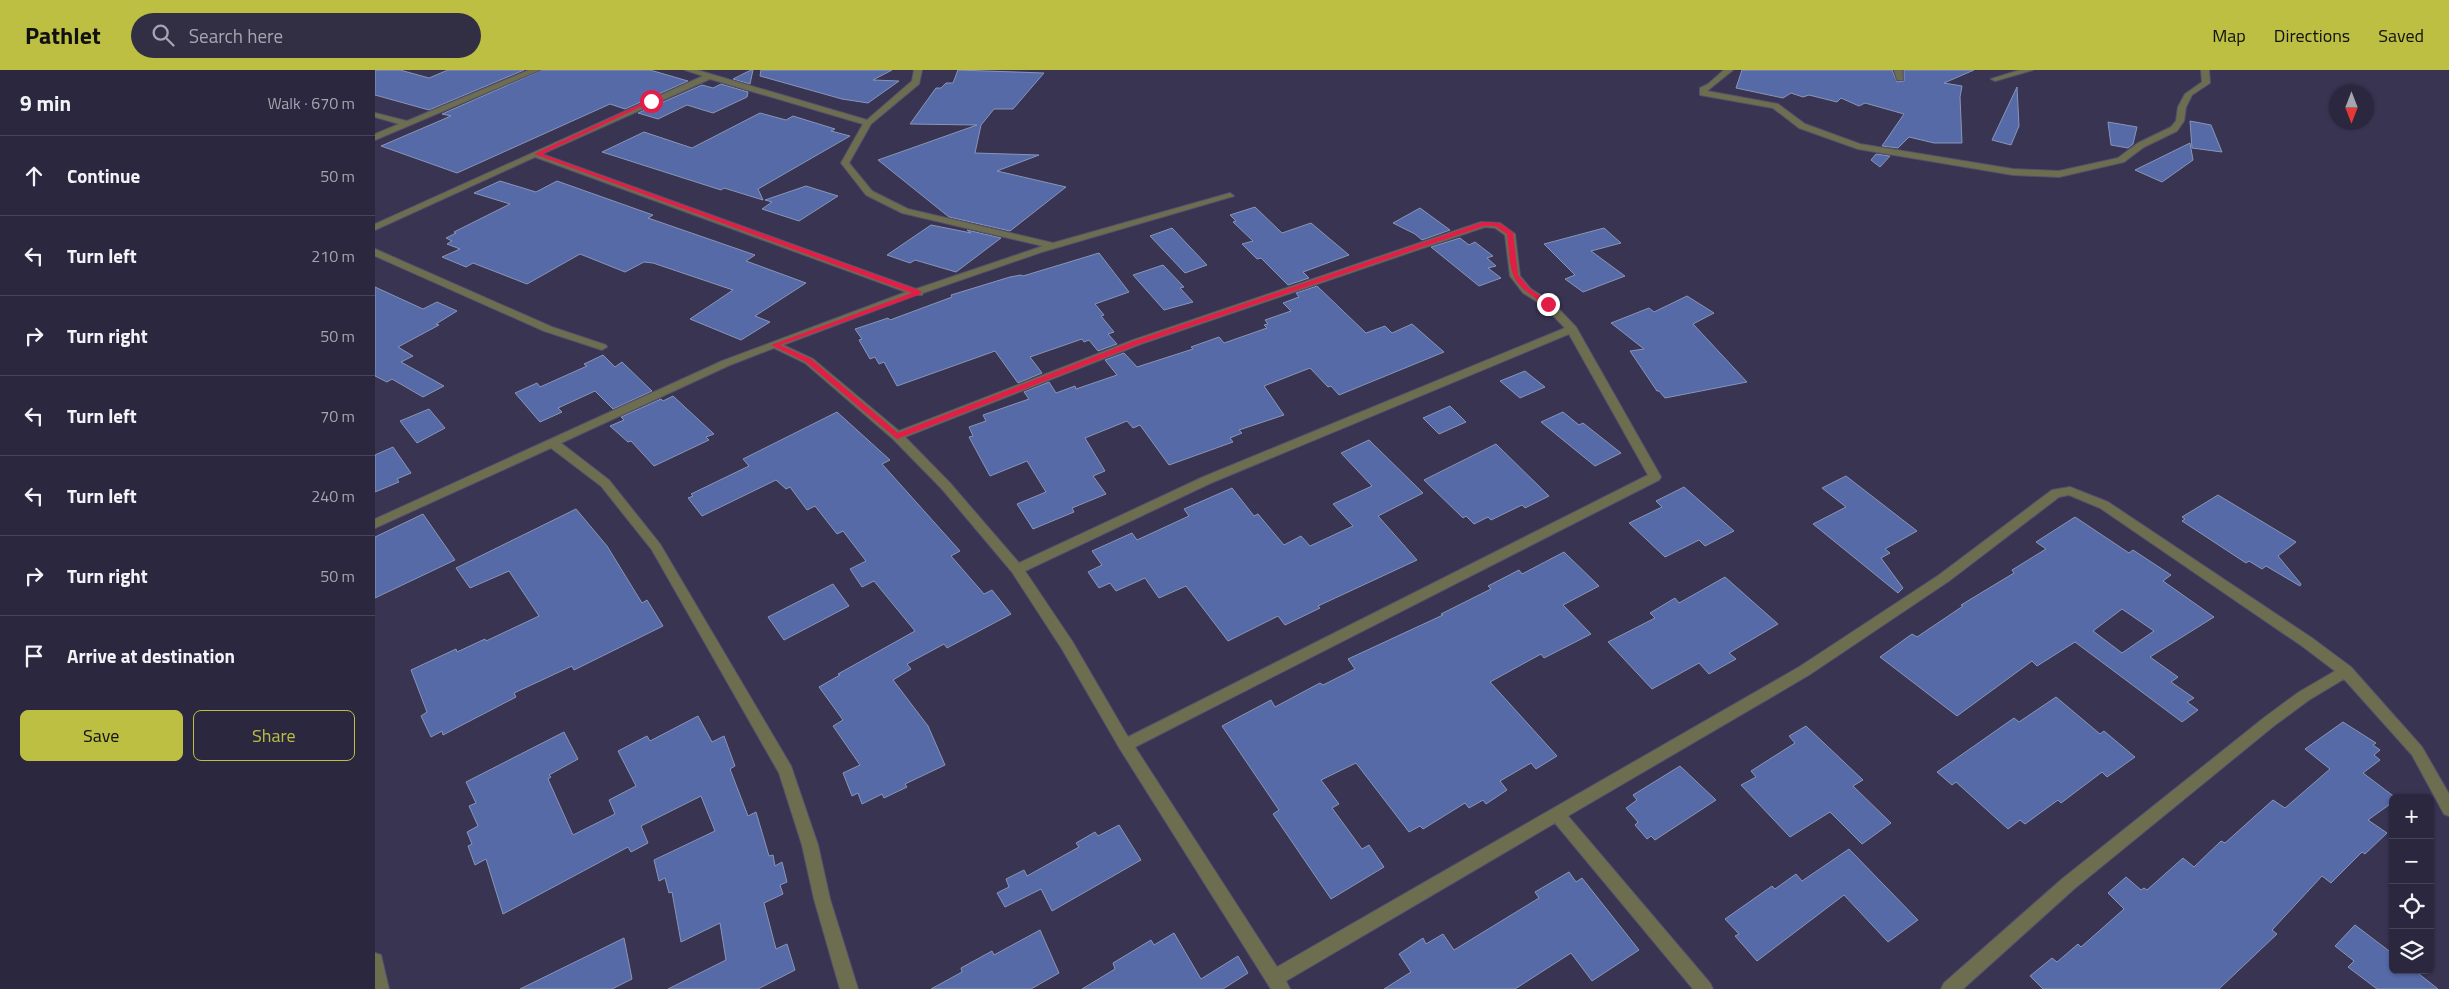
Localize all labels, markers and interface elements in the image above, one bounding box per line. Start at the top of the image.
search box [131,13,481,58]
text: Pathlet [25,17,101,53]
icon: search [149,21,177,49]
text: Search here [189,21,283,50]
text: Map [2212,22,2246,49]
text: Directions [2274,22,2350,49]
text: Saved [2378,22,2424,49]
north arrow [2329,85,2374,130]
text: 9 min [20,87,71,119]
route start [640,90,663,113]
text: Walk · 670 m [267,91,355,115]
text: Continue [67,161,140,190]
icon: ahead [20,162,48,190]
text: 50 m [320,164,355,188]
text: Turn left [67,241,137,270]
icon: left [20,242,48,270]
text: 210 m [311,244,355,268]
route end [1537,293,1560,316]
text: Turn right [67,321,148,350]
icon: right [20,322,48,350]
text: 50 m [320,324,355,348]
text: Turn left [67,401,137,430]
icon: left [20,402,48,430]
text: 70 m [320,404,355,428]
text: Turn left [67,481,137,510]
icon: left [20,482,48,510]
text: 240 m [311,484,355,508]
text: Turn right [67,561,148,590]
icon: right [20,562,48,590]
text: 50 m [320,564,355,588]
text: Arrive at destination [67,641,235,670]
icon: arrive [20,642,48,670]
button: Save [20,710,183,761]
button: Share [193,710,355,761]
map controls [2389,794,2434,974]
button: + [2389,794,2434,839]
button: − [2389,839,2434,884]
button: locate [2389,884,2434,929]
button: layers [2389,929,2434,974]

